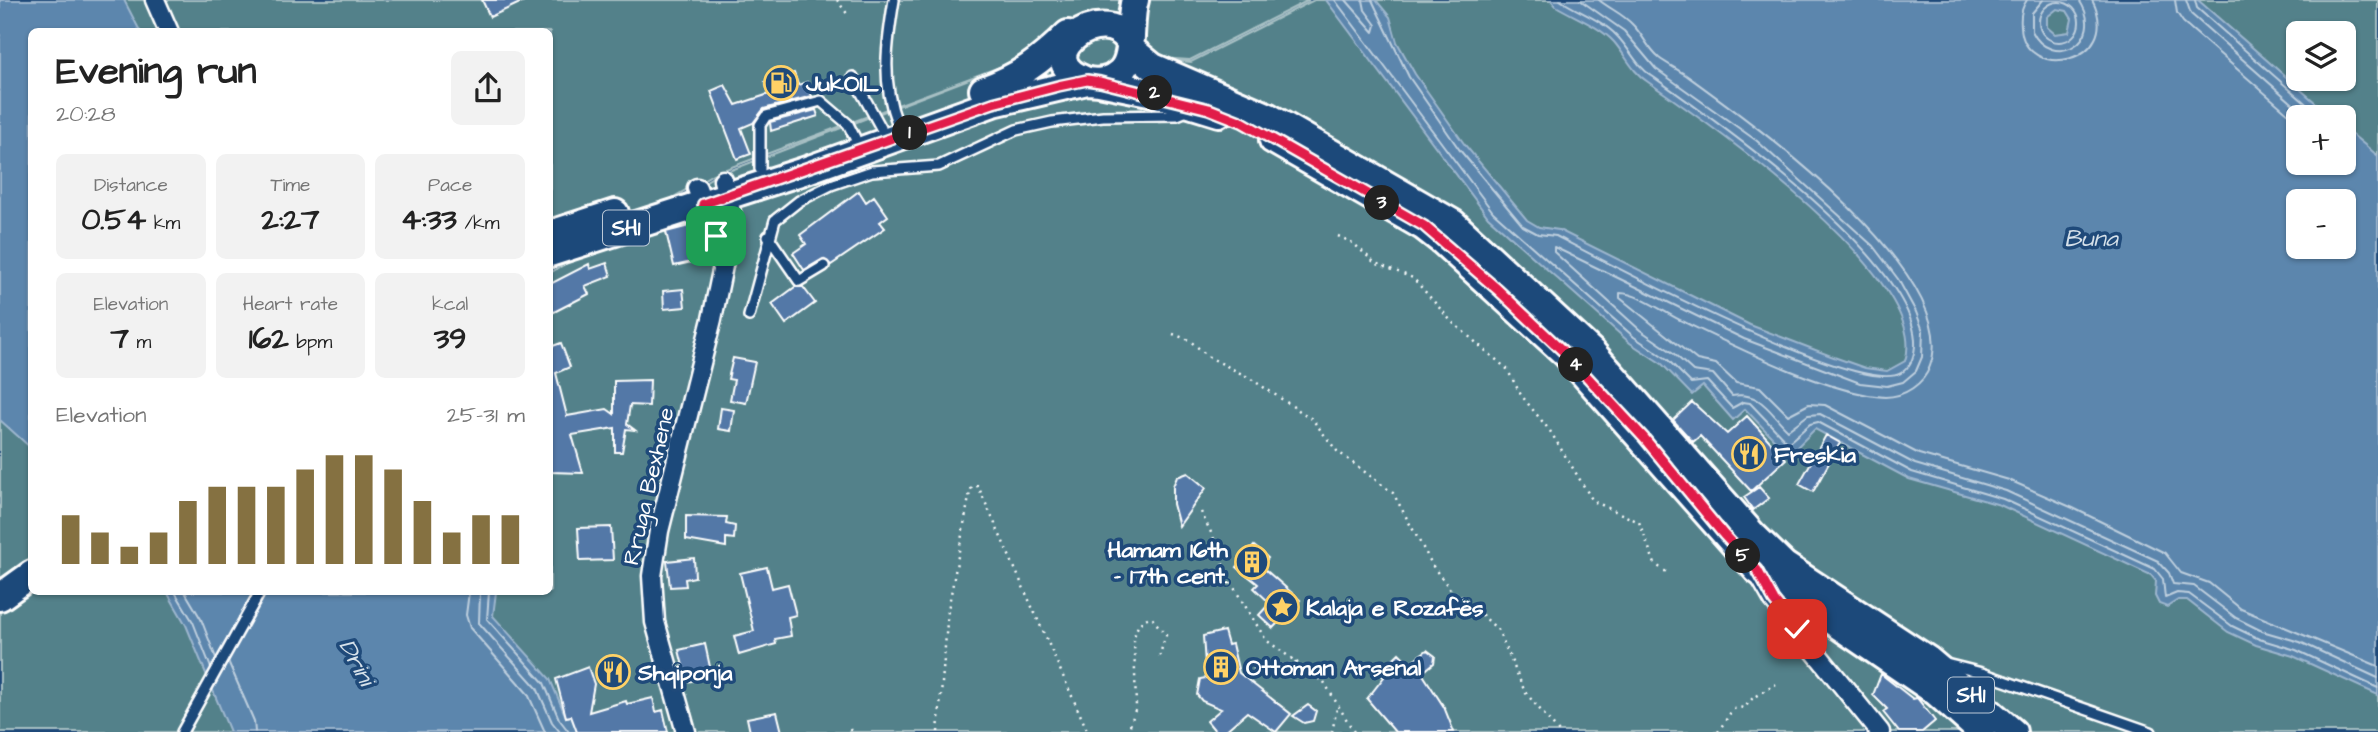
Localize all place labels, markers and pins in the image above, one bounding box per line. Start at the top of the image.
fuel station icon: JukOIL [762,64,800,102]
place label: JukOIL [805,68,879,100]
pin: 2 [1138,76,1172,110]
pin: 1 [892,116,928,150]
pin: 3 [1364,186,1400,220]
pin [686,206,746,266]
pin: 4 [1558,348,1594,382]
restaurant icon: Freskia [1730,435,1768,473]
place label: Freskia [1774,439,1856,471]
place label: Hamam 16th - 17th cent. [1108,534,1229,592]
pin: 5 [1726,538,1760,574]
building icon: Hamam 16th - 17th cent. [1233,543,1271,581]
place icon: Kalaja e Rozafës [1263,588,1301,626]
place label: Kalaja e Rozafës [1306,592,1484,624]
pin [1767,599,1827,659]
building icon: Ottoman Arsenal [1202,648,1240,686]
place label: Ottoman Arsenal [1246,652,1422,684]
restaurant icon: Shqiponja [594,653,632,691]
place label: Shqiponja [637,657,733,689]

